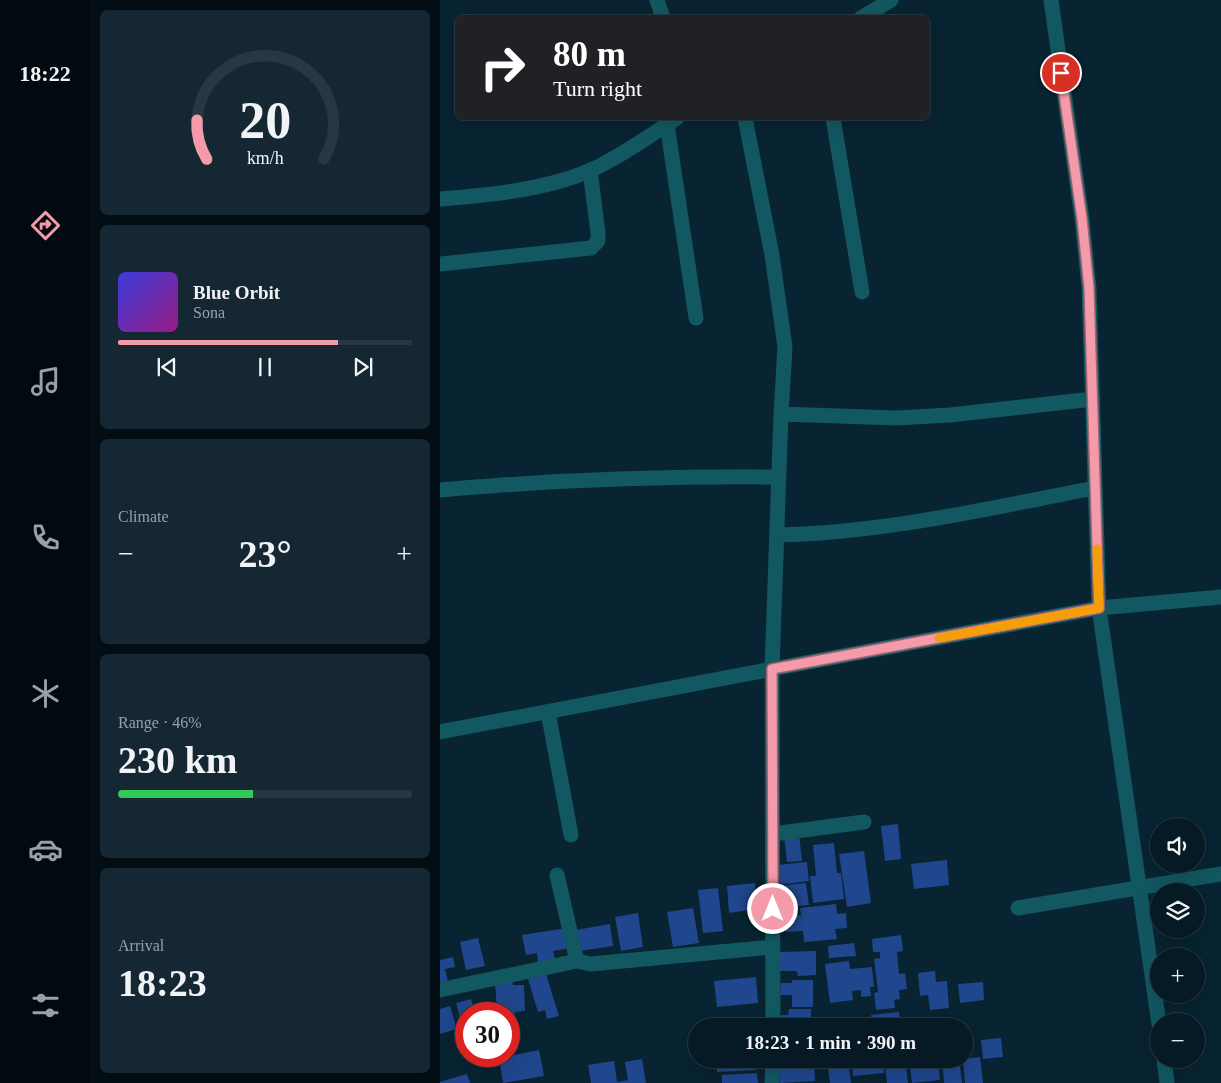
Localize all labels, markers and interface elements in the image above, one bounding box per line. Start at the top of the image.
icon: right [470,35,535,100]
text: 80 m [553,35,626,74]
pin [1040,52,1082,94]
icon: arrive [1047,59,1075,87]
text: 18:22 [19,61,71,86]
text: Turn right [553,76,642,101]
text: 20 [239,92,291,149]
text: km/h [247,148,283,168]
icon: directions [28,208,63,243]
text: Blue Orbit [193,282,280,303]
text: Sona [193,304,225,321]
icon: previous [153,353,181,381]
icon: pause [251,353,279,381]
icon: next [349,353,377,381]
icon: music [28,364,63,399]
text: Climate [118,508,169,525]
icon: phone [28,520,63,555]
text: 23° [238,533,292,575]
text: − [118,538,134,569]
text: + [396,538,412,569]
icon: climate [28,676,63,711]
text: Range · 46% [118,714,202,731]
text: 230 km [118,739,237,781]
map controls [1150,818,1205,1068]
button: sound [1150,818,1205,873]
icon: car [28,832,63,867]
position arrow [746,882,798,934]
button: layers [1150,883,1205,938]
text: Arrival [118,937,164,954]
button: + [1150,948,1205,1003]
text: 18:23 [118,962,207,1004]
icon: filters [28,988,63,1023]
speed limit sign: 30 [455,1002,520,1067]
button: − [1150,1013,1205,1068]
text: 18:23 · 1 min · 390 m [745,1032,916,1053]

